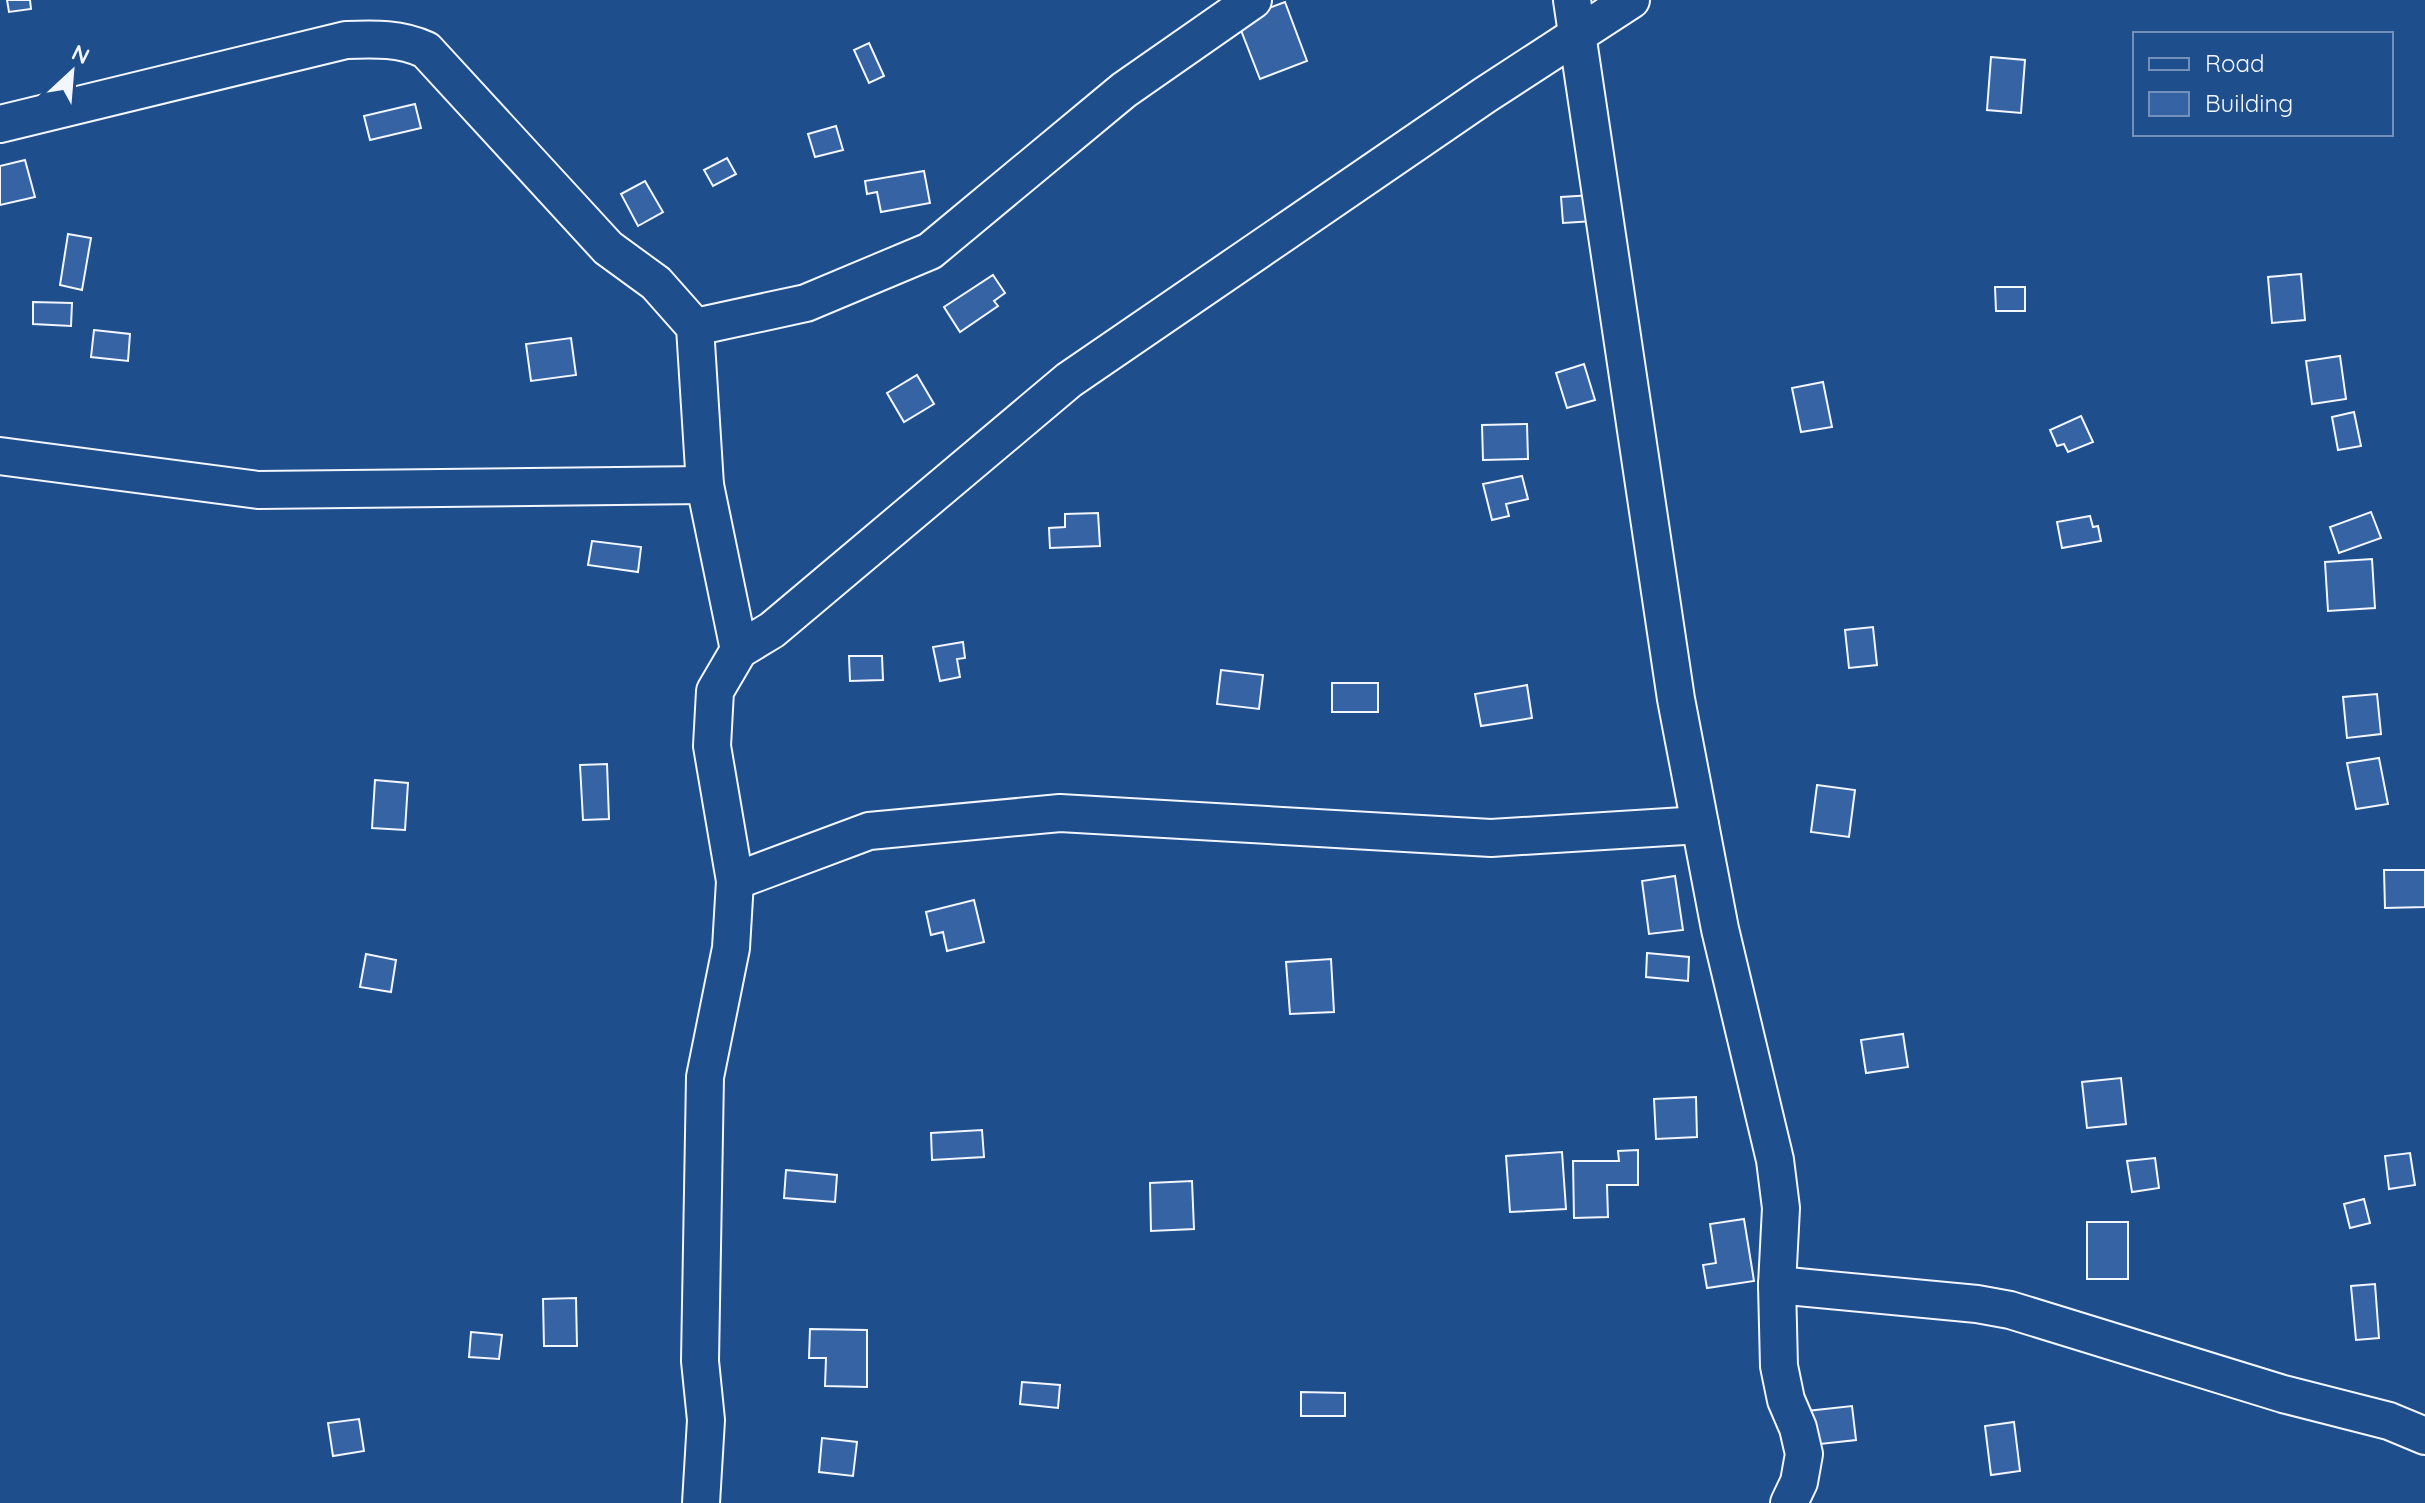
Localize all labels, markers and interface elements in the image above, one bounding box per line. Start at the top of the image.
north arrow [32,32,112,112]
legend [2133,32,2393,136]
text: N [67,38,94,70]
text: Road [2205,48,2265,78]
text: Building [2205,88,2293,118]

